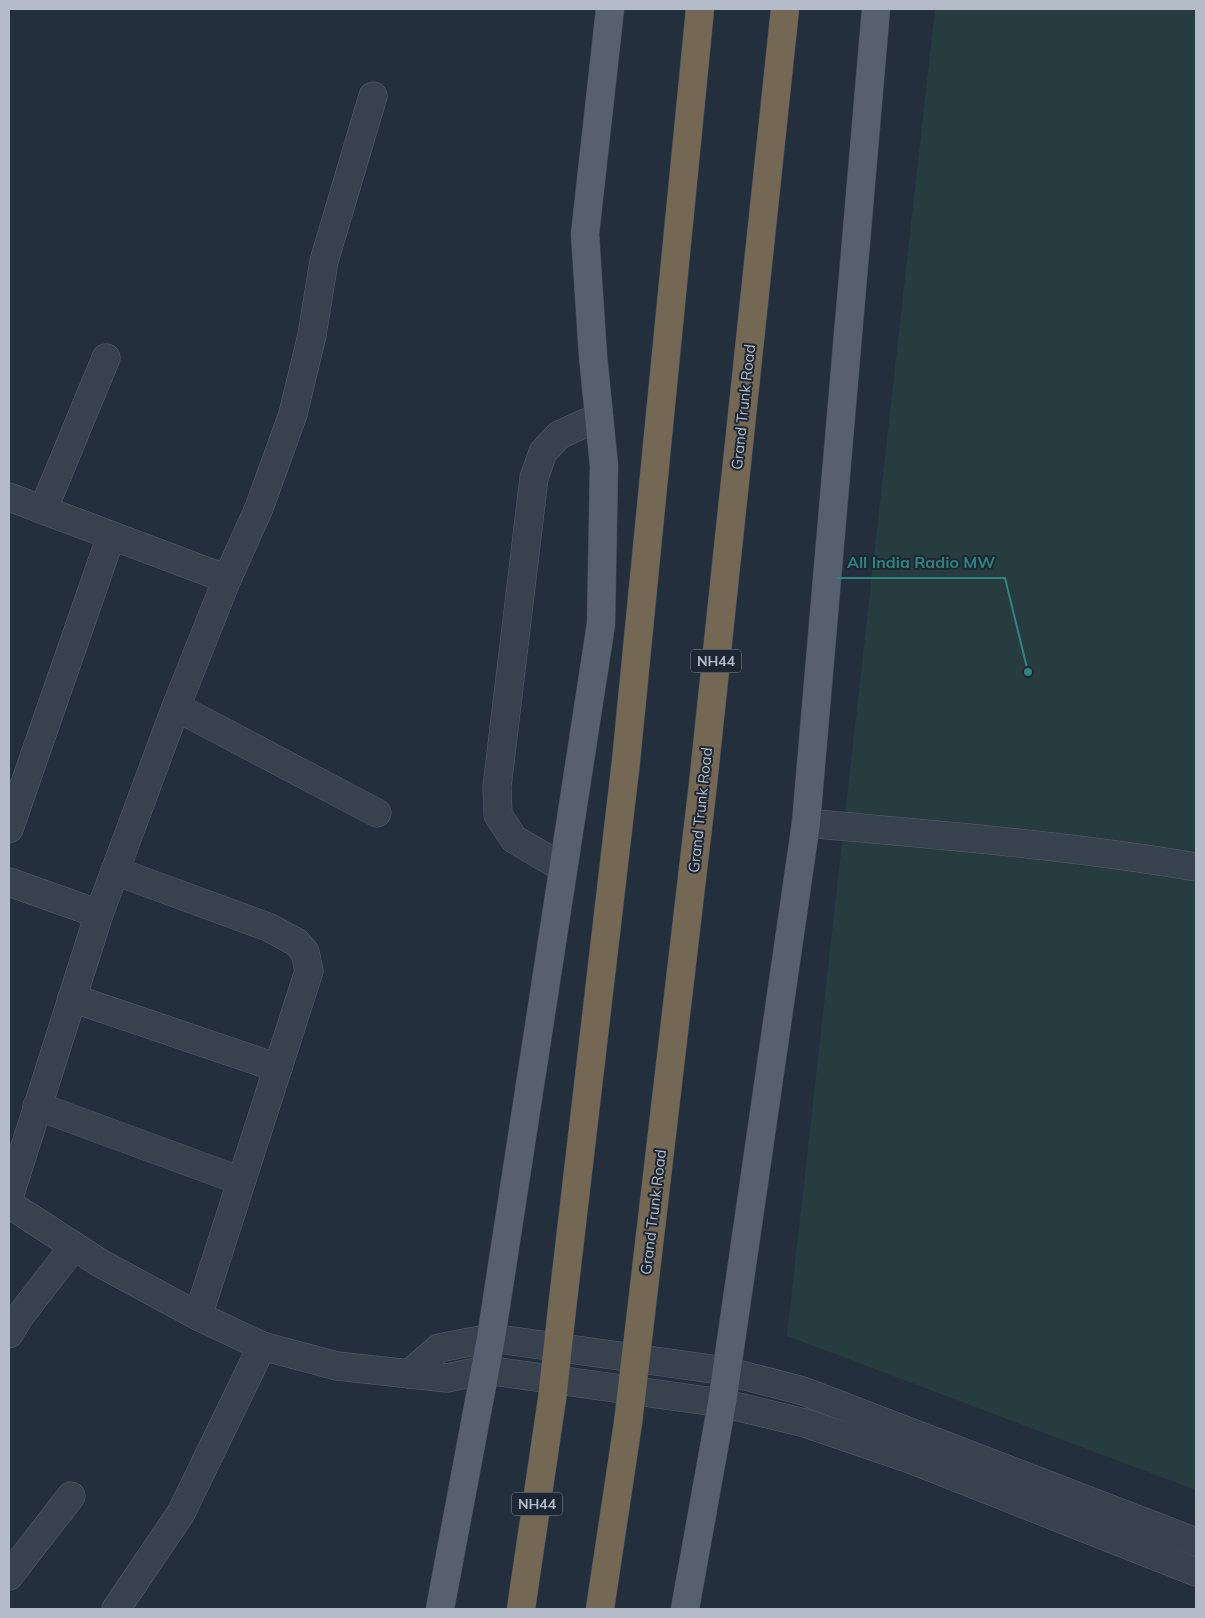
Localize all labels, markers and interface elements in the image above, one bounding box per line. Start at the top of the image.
street label: Grand Trunk Road [727,343,759,471]
callout: All India Radio MW [837,547,1005,578]
text: All India Radio MW [847,552,995,572]
road number: NH44 [691,649,741,672]
street label: Grand Trunk Road [684,746,716,874]
street label: Grand Trunk Road [636,1148,670,1276]
road number: NH44 [512,1492,562,1516]

